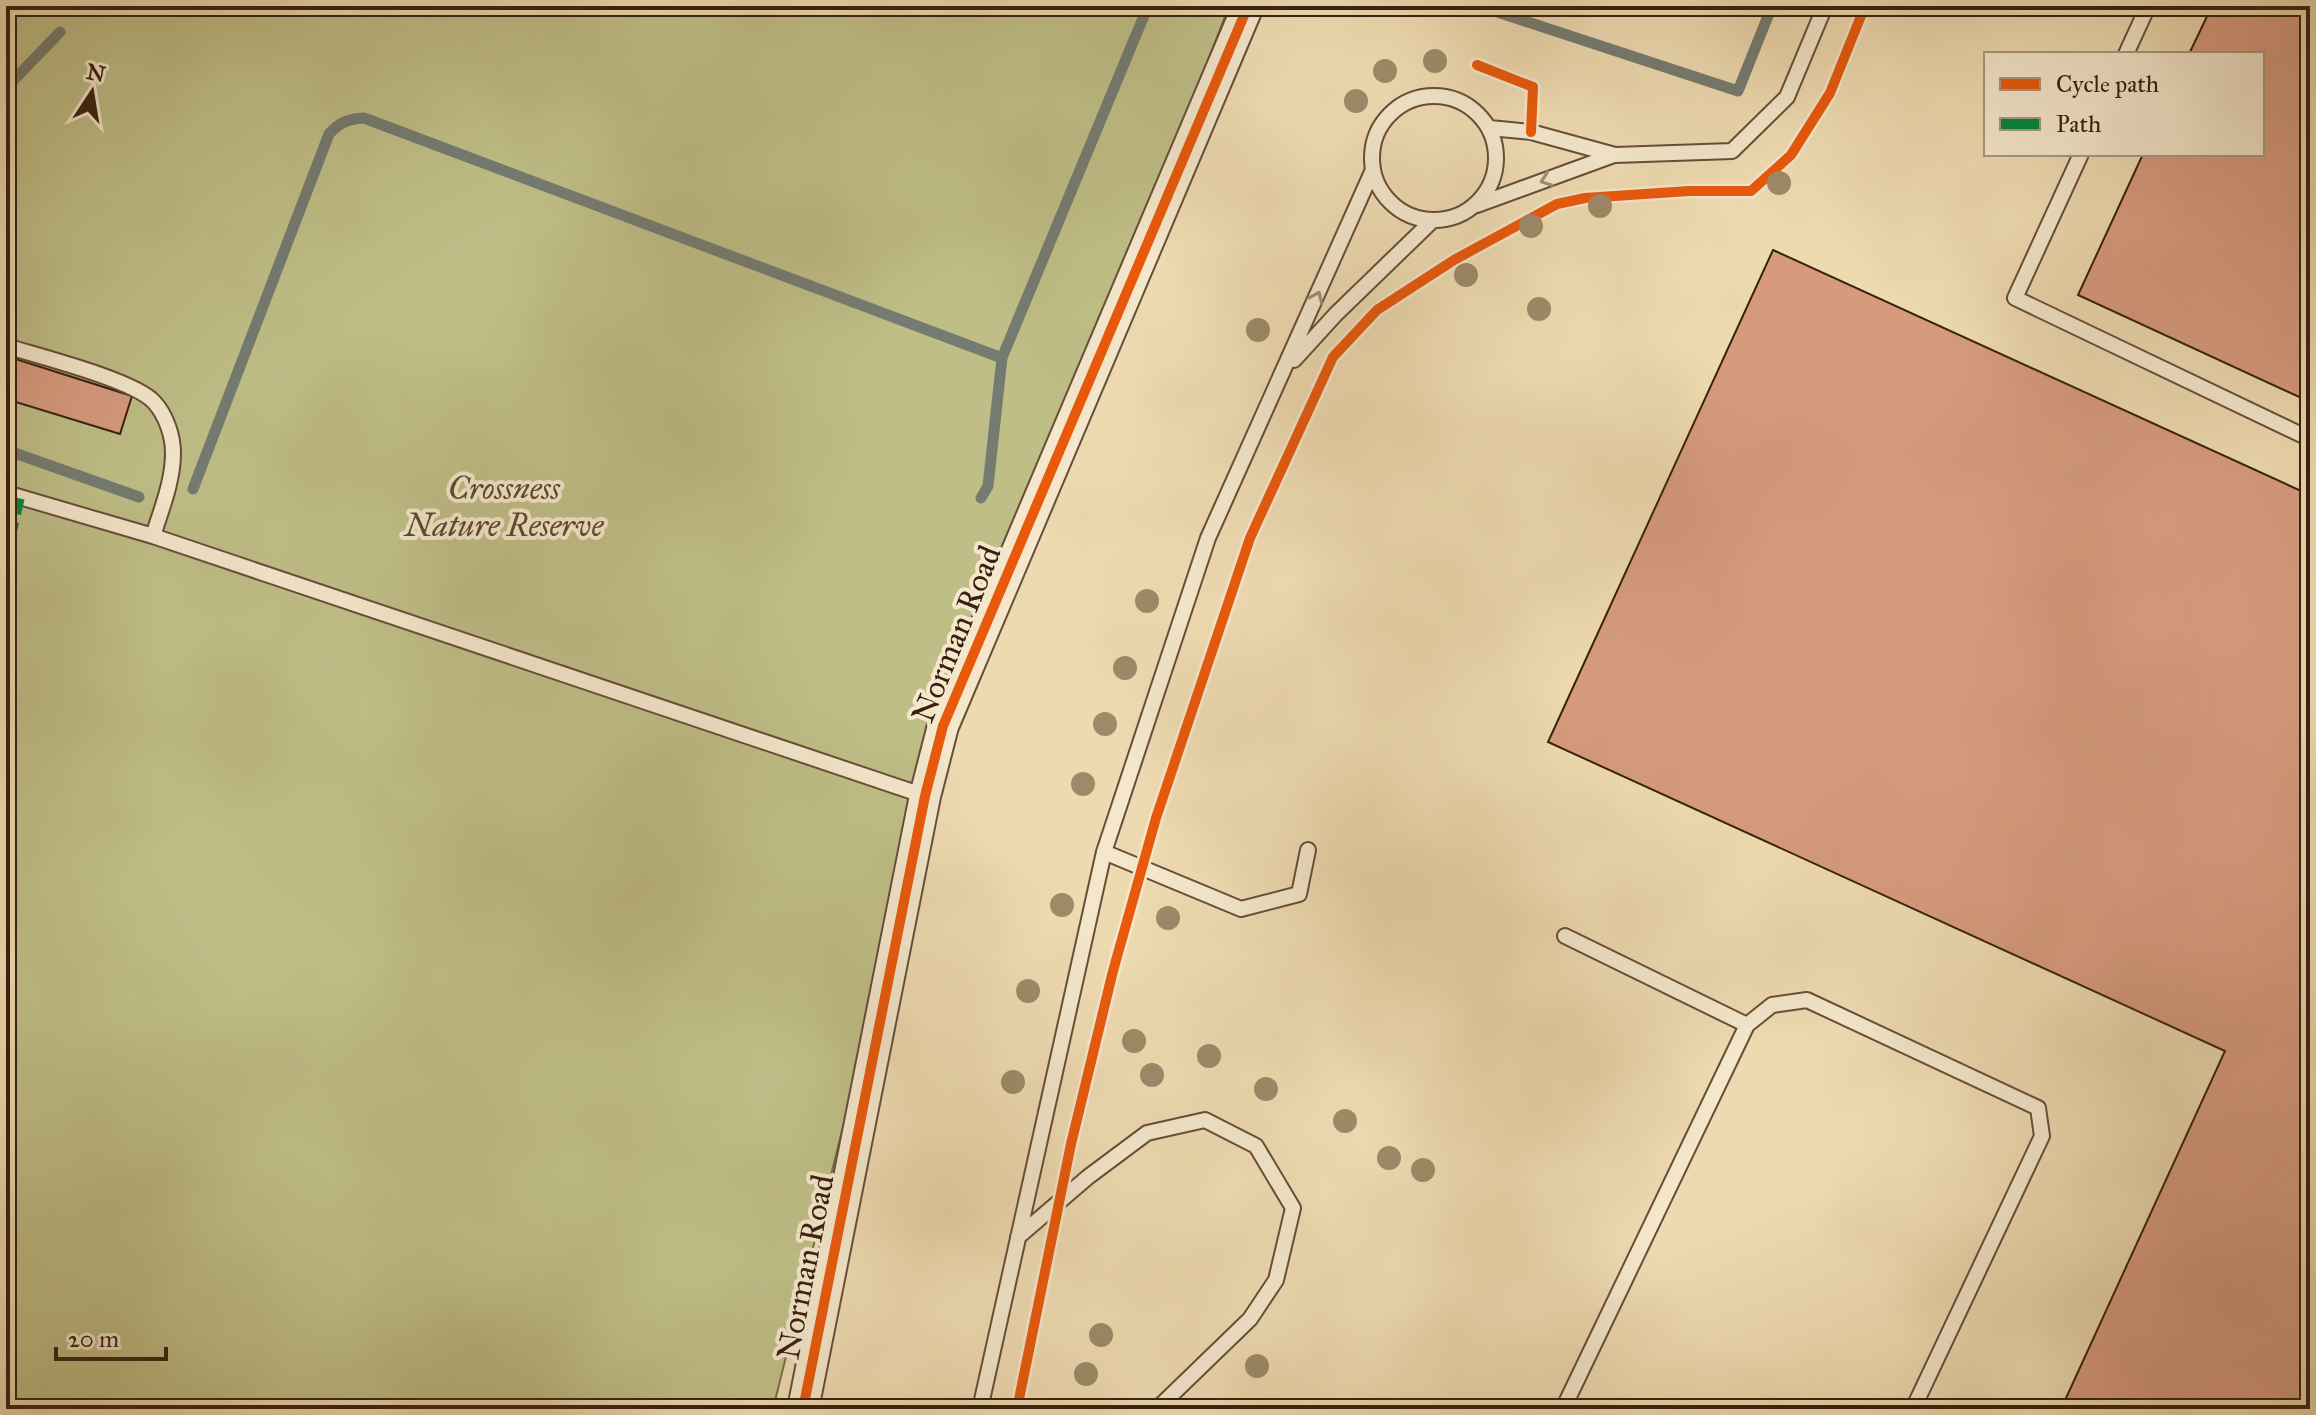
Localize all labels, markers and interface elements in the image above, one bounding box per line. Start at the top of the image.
north arrow [52,52,132,132]
legend [1984,52,2264,156]
text: N [84,58,108,88]
text: Cycle path [2056,69,2159,99]
text: Path [2056,109,2101,139]
one-way arrow [1539,171,1553,187]
one-way arrow [1307,291,1323,306]
park label: Crossness Nature Reserve [403,469,604,545]
street label: Norman Road [903,540,1010,728]
street label: Norman Road [768,1171,843,1363]
scale bar [56,1311,166,1361]
text: 20 m [68,1324,119,1354]

